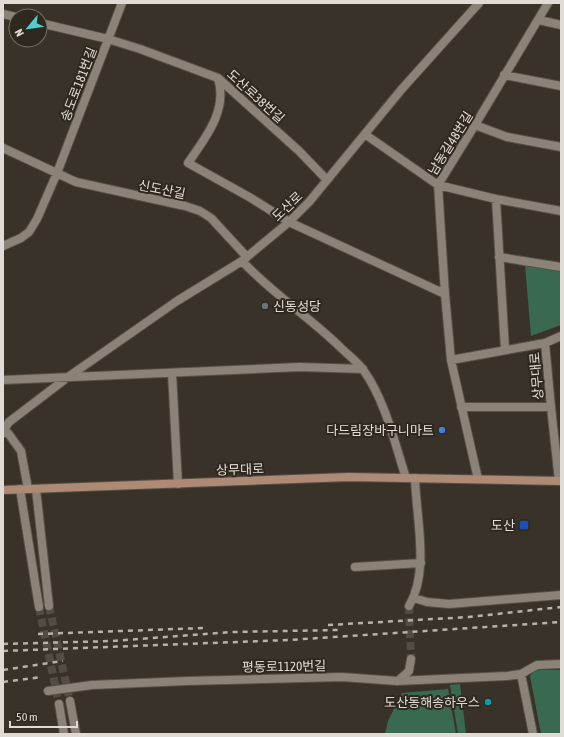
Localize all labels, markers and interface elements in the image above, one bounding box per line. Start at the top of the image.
north arrow [8,8,48,48]
text: N [12,27,26,39]
street label: 송도로181번길 [57,45,99,123]
street label: 도산로38번길 [224,67,287,126]
street label: 남동길48번길 [425,109,476,178]
street label: 신도산길 [137,178,187,201]
street label: 도산로 [269,188,305,224]
place label: 신동성당 [273,299,321,314]
marker: 신동성당 [260,301,270,311]
street label: 상무대로 [527,351,546,400]
place label: 다드림장바구니마트 [326,423,434,438]
marker: 다드림장바구니마트 [437,425,447,435]
street label: 상무대로 [216,461,264,478]
place label: 도산 [491,518,515,533]
marker: 도산 [518,519,530,531]
street label: 평동로1120번길 [242,658,326,675]
place label: 도산동해송하우스 [384,695,480,710]
marker: 도산동해송하우스 [483,697,493,707]
scale bar [10,703,77,729]
text: 50 m [16,710,38,724]

